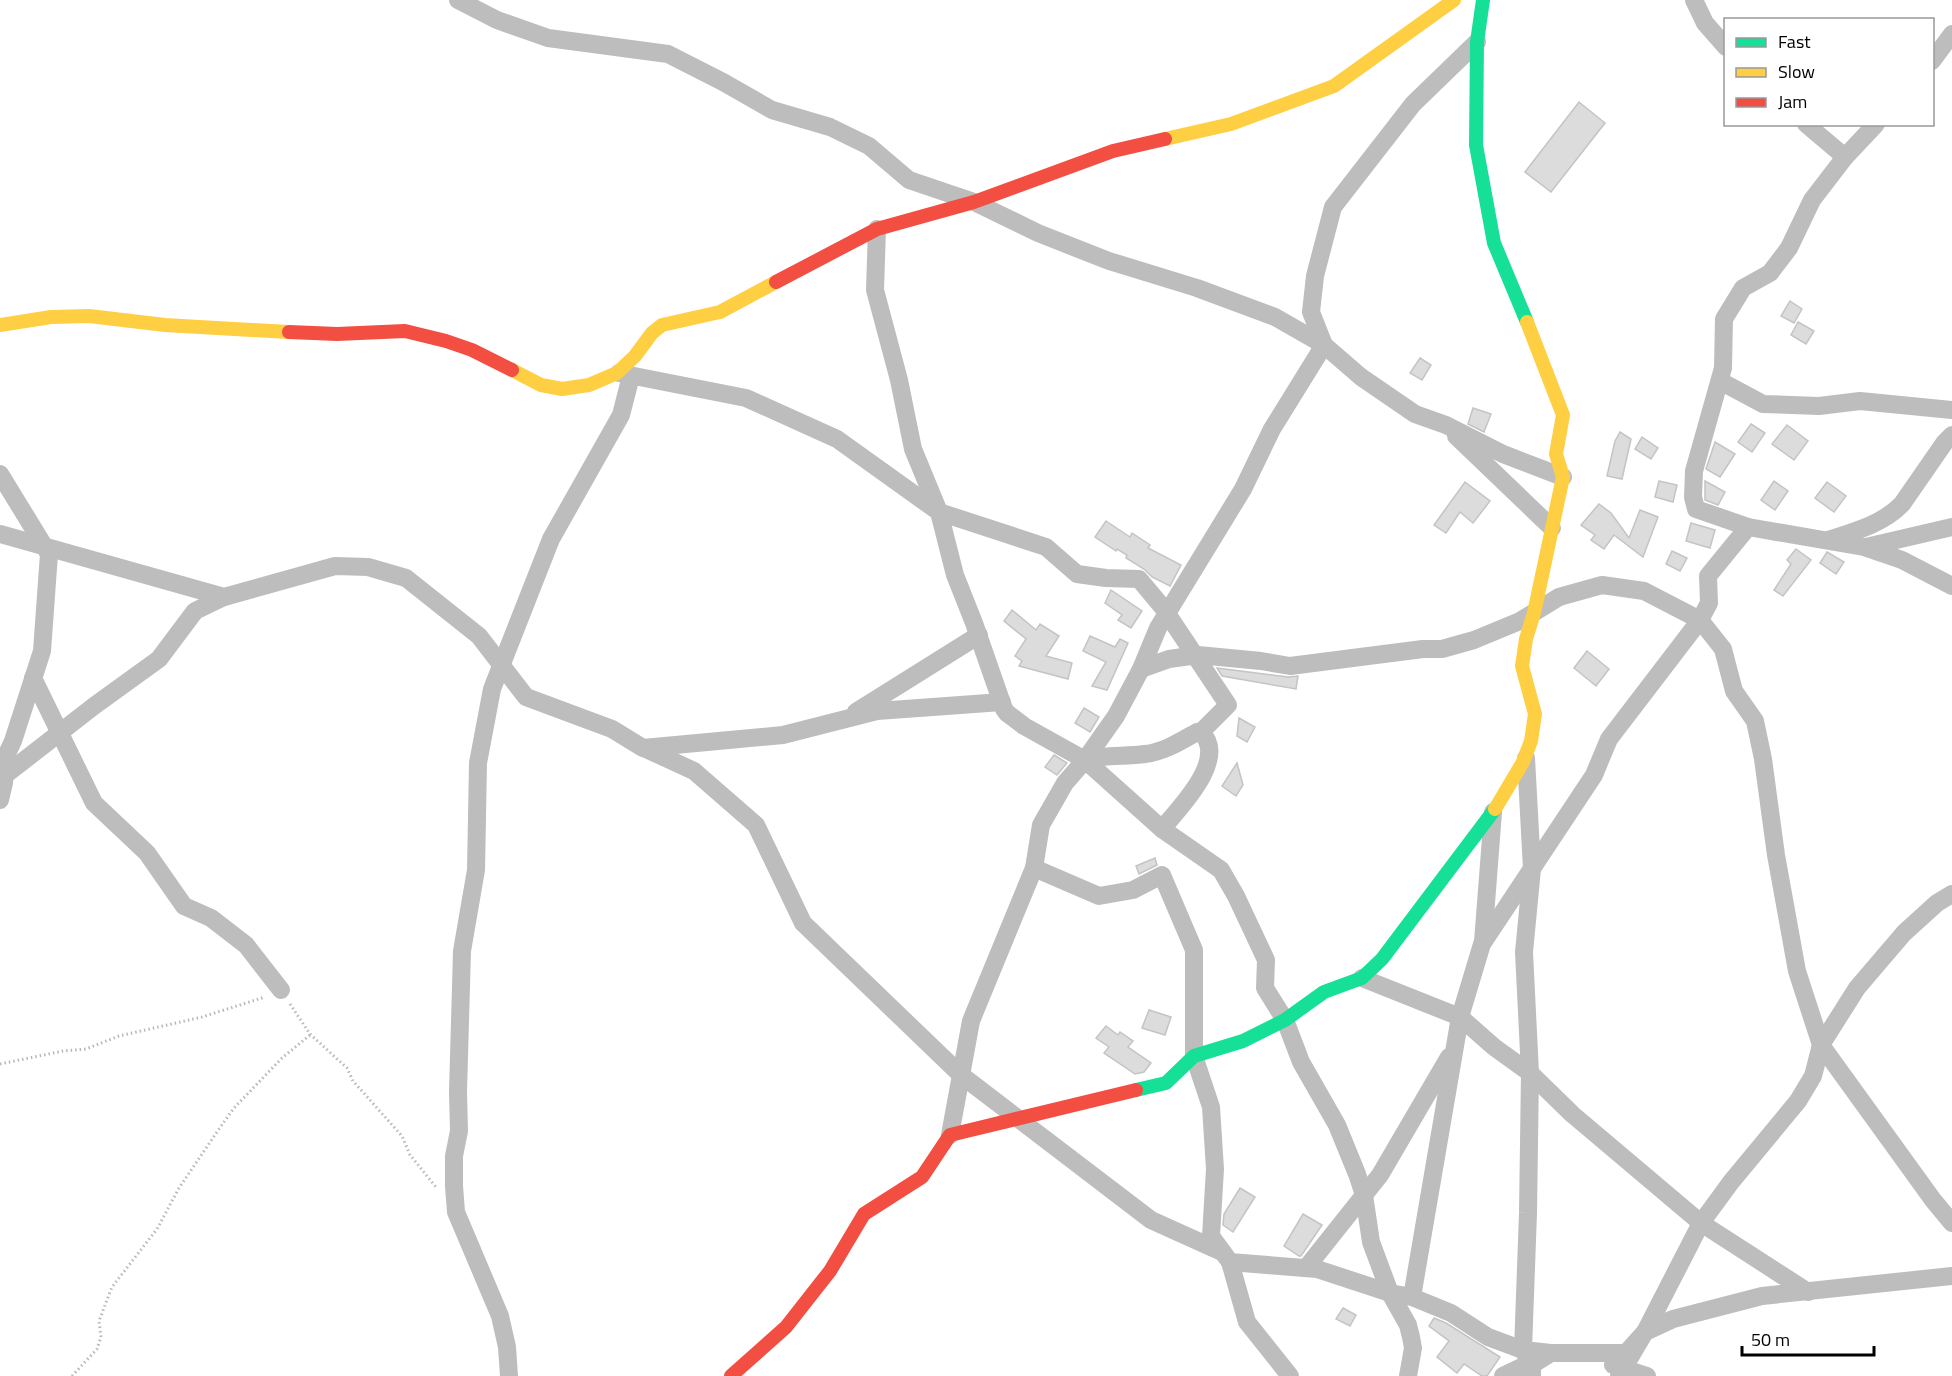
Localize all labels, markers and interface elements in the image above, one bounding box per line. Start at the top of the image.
legend [1724,18,1934,126]
text: Fast [1778,28,1811,55]
text: Slow [1778,58,1815,85]
text: Jam [1778,88,1807,115]
scale bar [1742,1319,1874,1357]
text: 50 m [1751,1326,1790,1353]

